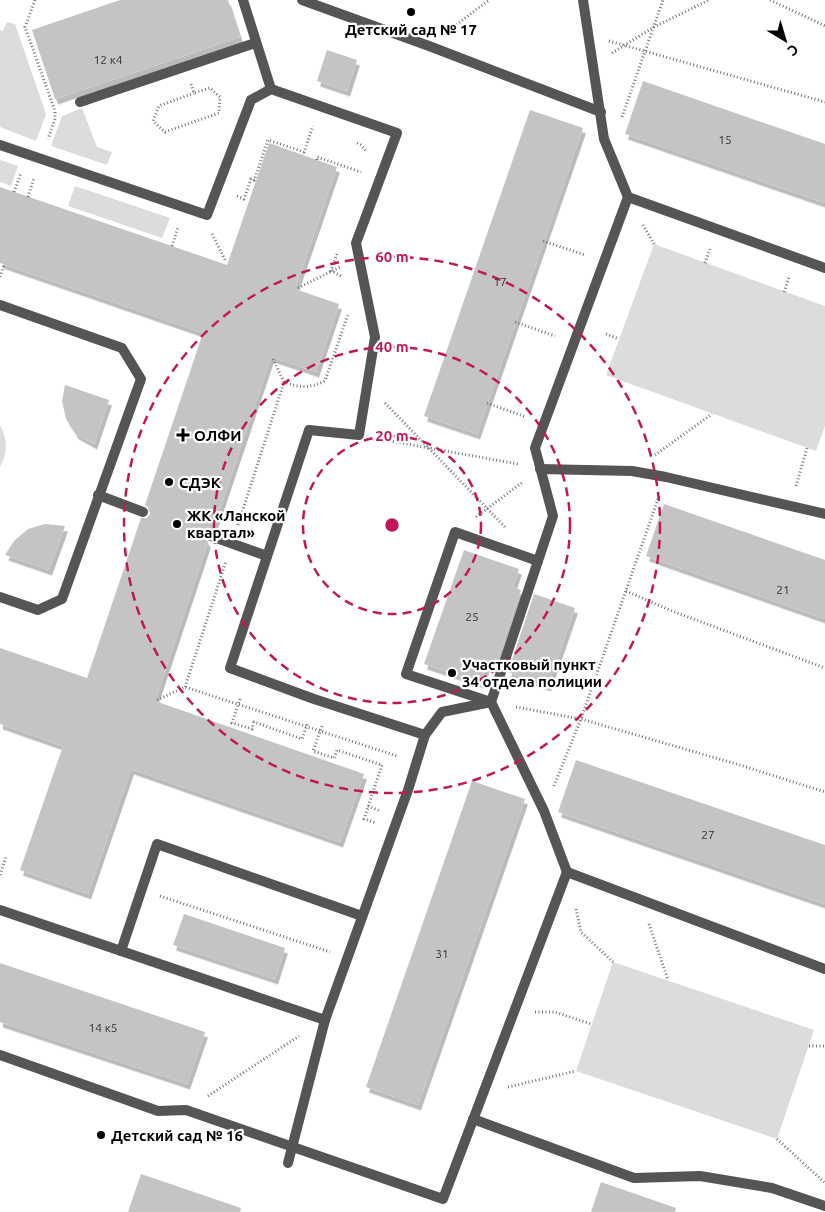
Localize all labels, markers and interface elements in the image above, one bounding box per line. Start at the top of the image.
marker: Детский сад № 17 [405,6,417,18]
north arrow [760,15,810,65]
place label: Детский сад № 17 [345,21,477,38]
text: С [785,41,801,59]
house number: 12 к4 [93,53,123,66]
house number: 15 [718,133,732,146]
text: 60 m [375,248,409,265]
house number: 17 [493,275,507,288]
text: 40 m [375,338,409,355]
place label: ОЛФИ [194,427,241,444]
text: 20 m [375,427,409,444]
marker: ОЛФИ [176,428,190,442]
place label: СДЭК [179,474,221,491]
marker: СДЭК [163,476,175,488]
place label: ЖК «Ланской квартал» [187,507,285,541]
centre of rings [383,516,401,534]
marker: ЖК «Ланской квартал» [171,518,183,530]
house number: 21 [776,583,790,596]
house number: 25 [465,610,479,623]
place label: Участковый пункт 34 отдела полиции [462,656,602,690]
marker: Участковый пункт 34 отдела полиции [446,667,458,679]
house number: 27 [701,828,715,841]
house number: 31 [435,947,449,960]
house number: 14 к5 [88,1021,118,1034]
place label: Детский сад № 16 [111,1127,243,1144]
marker: Детский сад № 16 [95,1129,107,1141]

